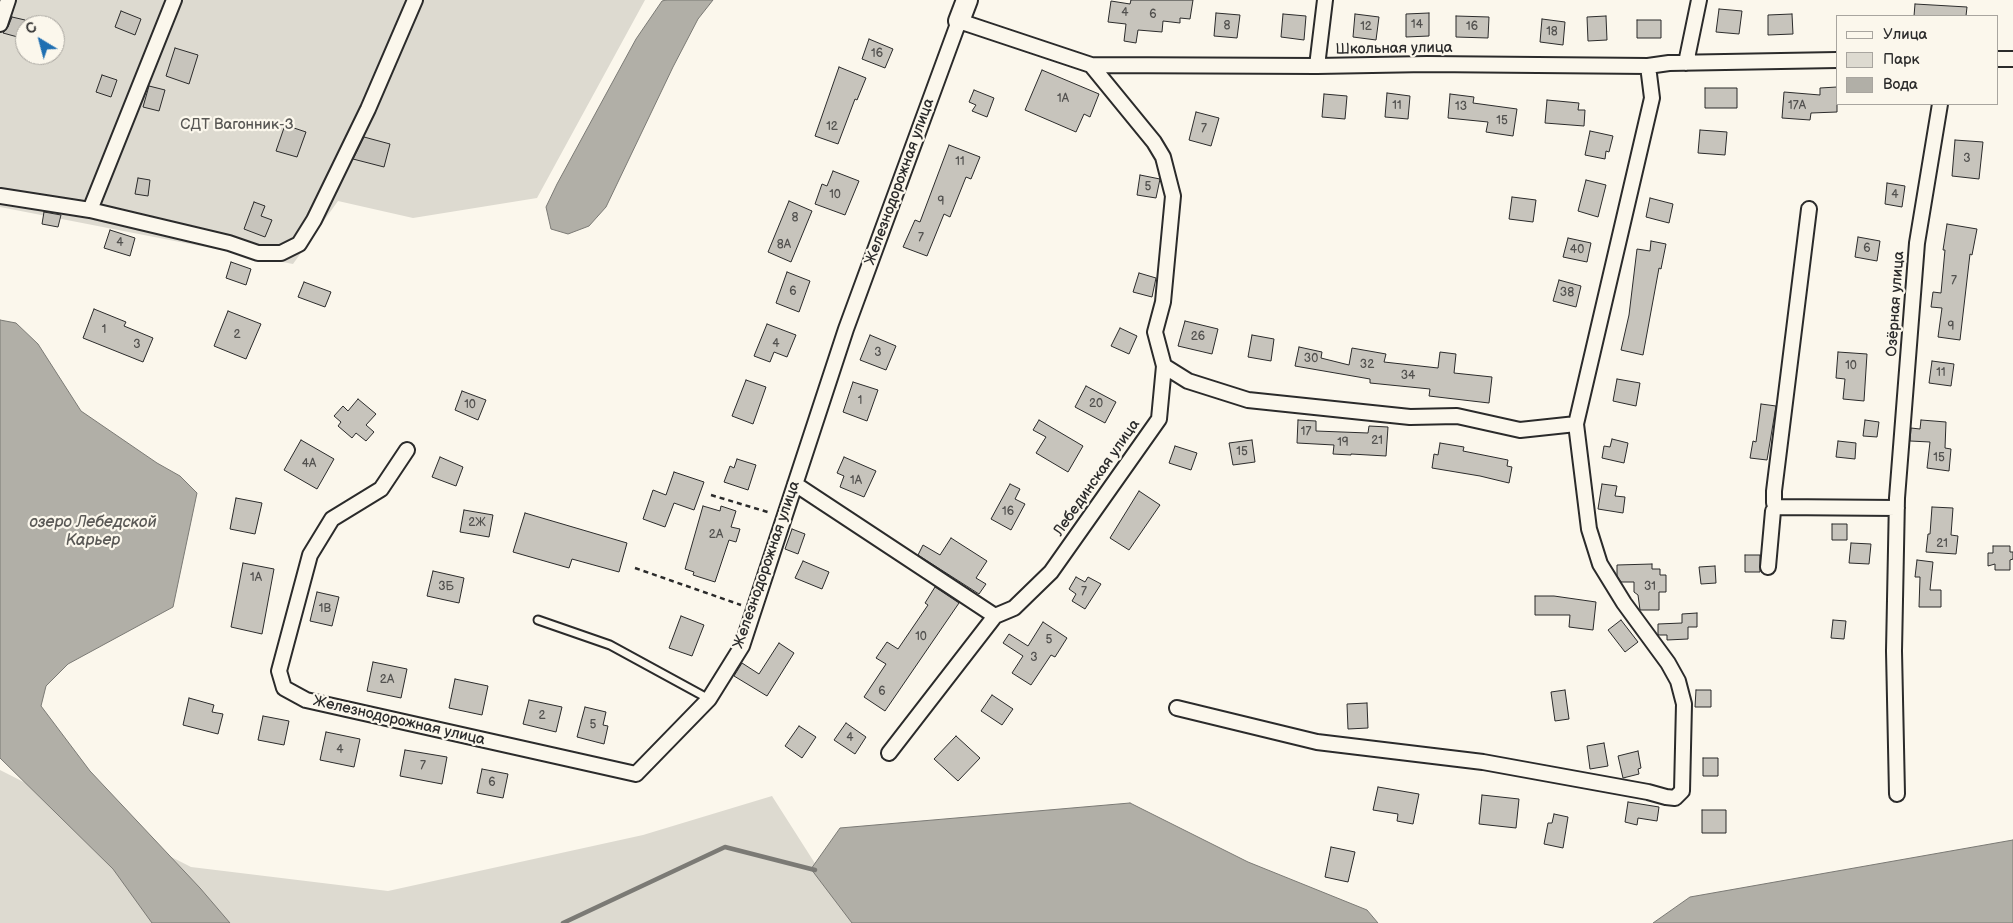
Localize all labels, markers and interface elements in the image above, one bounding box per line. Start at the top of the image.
house number: 4 [1121,6,1129,20]
house number: 6 [1149,8,1157,22]
north arrow [15,15,65,65]
legend [1836,15,1998,105]
house number: 14 [1411,18,1423,32]
text: С [22,19,40,38]
house number: 8 [1224,19,1230,33]
house number: 12 [1360,20,1372,34]
house number: 16 [1466,20,1478,34]
house number: 18 [1546,25,1558,39]
text: Улица [1883,25,1927,44]
street label: Школьная улица [1335,39,1453,59]
house number: 16 [871,47,883,61]
text: Парк [1883,50,1920,69]
text: Вода [1883,75,1918,94]
house number: 1А [1057,92,1069,106]
street label: Железнодорожная улица [861,96,939,268]
house number: 11 [1392,99,1402,113]
house number: 17А [1788,99,1806,113]
house number: 13 [1455,100,1467,114]
house number: 15 [1496,114,1508,128]
park label: СДТ Вагонник-3 [180,116,294,134]
house number: 12 [826,120,838,134]
house number: 7 [1201,122,1207,136]
house number: 3 [1963,152,1971,166]
house number: 11 [955,155,965,169]
house number: 5 [1145,180,1151,194]
house number: 10 [829,188,841,202]
house number: 4 [1891,188,1899,202]
house number: 9 [938,195,944,209]
house number: 8 [792,211,798,225]
house number: 7 [918,231,924,245]
house number: 4 [116,236,124,250]
house number: 8А [777,238,791,252]
house number: 6 [1863,242,1871,256]
house number: 40 [1570,243,1584,257]
street label: Озёрная улица [1883,251,1909,357]
house number: 7 [1951,274,1957,288]
house number: 6 [789,285,797,299]
house number: 38 [1560,286,1574,300]
house number: 9 [1948,320,1954,334]
house number: 1 [102,323,106,337]
house number: 2 [233,328,241,342]
house number: 26 [1191,330,1205,344]
house number: 4 [772,337,780,351]
house number: 3 [133,338,141,352]
house number: 3 [874,346,882,360]
house number: 30 [1304,352,1318,366]
house number: 32 [1360,358,1374,372]
house number: 10 [1845,359,1857,373]
house number: 11 [1936,366,1946,380]
house number: 34 [1401,369,1415,383]
house number: 1 [858,394,862,408]
house number: 20 [1089,397,1103,411]
house number: 10 [464,398,476,412]
street label: Лебединская улица [1050,416,1144,540]
house number: 17 [1301,425,1311,439]
house number: 21 [1371,434,1383,448]
house number: 19 [1337,436,1349,450]
house number: 15 [1236,445,1248,459]
house number: 15 [1933,451,1945,465]
house number: 4А [302,457,316,471]
house number: 1А [850,474,862,488]
street label: Железнодорожная улица [730,479,804,651]
house number: 16 [1002,505,1014,519]
water label: озеро Лебедской Карьер [29,513,157,551]
house number: 2Ж [468,516,486,530]
house number: 2А [709,528,723,542]
house number: 21 [1936,537,1948,551]
house number: 1А [250,571,262,585]
house number: 3Б [438,580,454,594]
house number: 31 [1644,580,1656,594]
house number: 7 [1081,585,1087,599]
house number: 1В [319,602,331,616]
house number: 10 [915,630,927,644]
house number: 5 [1046,633,1052,647]
house number: 3 [1030,651,1038,665]
house number: 2А [380,673,394,687]
house number: 6 [878,685,886,699]
street label: Железнодорожная улица [311,692,487,750]
house number: 2 [538,709,546,723]
house number: 5 [590,718,596,732]
house number: 4 [846,731,854,745]
house number: 4 [336,743,344,757]
house number: 7 [420,759,426,773]
house number: 6 [488,776,496,790]

